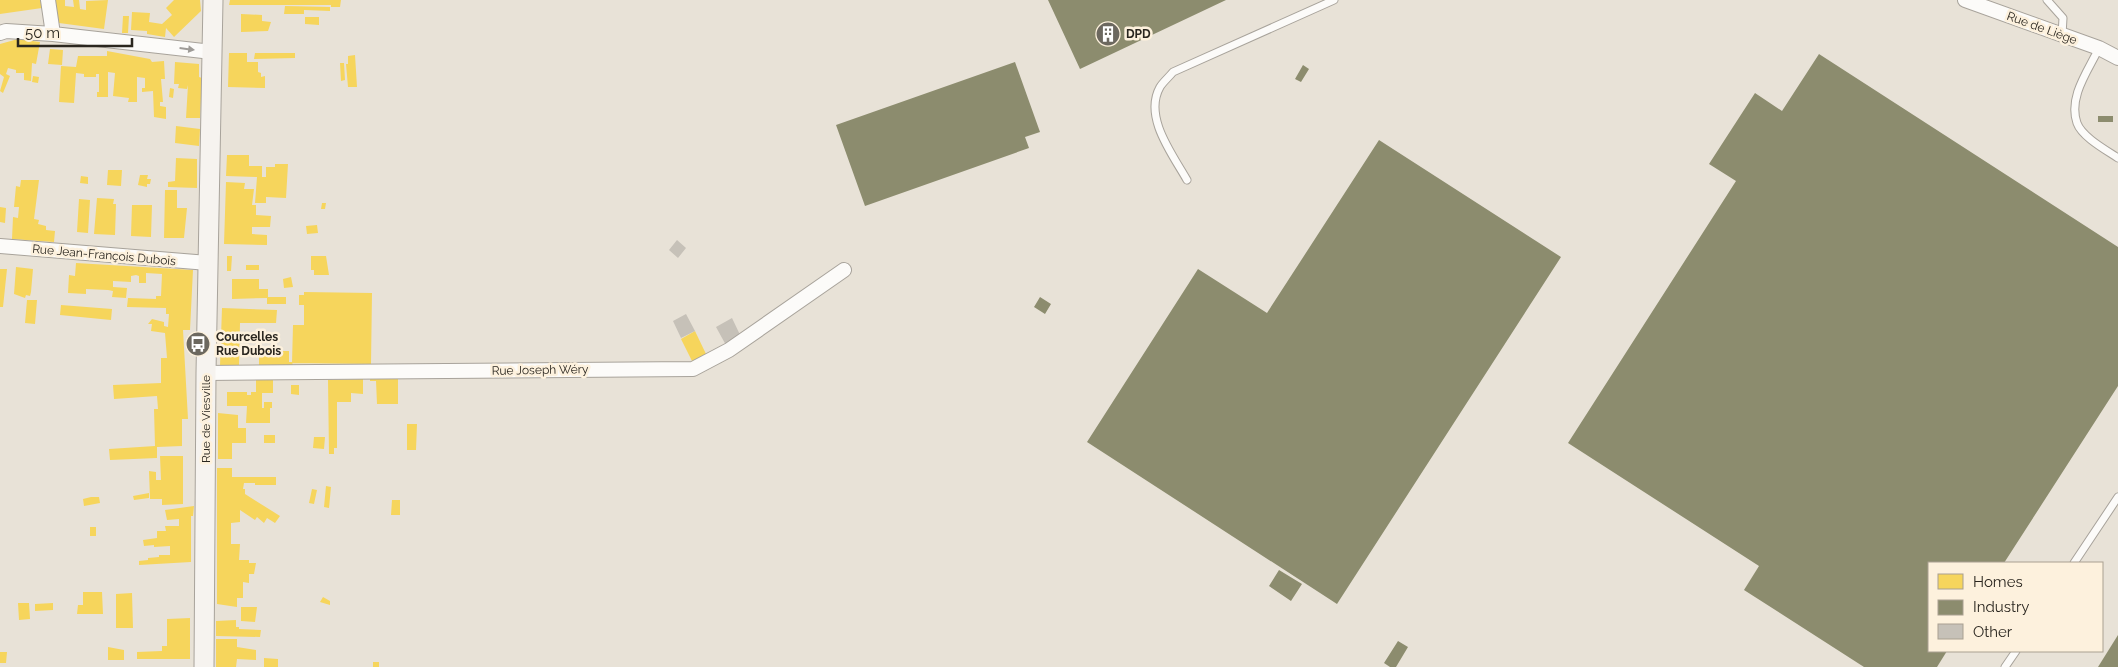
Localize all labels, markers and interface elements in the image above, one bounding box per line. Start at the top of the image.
street label: Rue de Liège [2005,9,2079,47]
scale bar [18,15,131,47]
building icon: DPD [1095,21,1121,47]
text: 50 m [25,24,60,42]
place label: DPD [1126,27,1151,41]
one-way arrow [180,45,196,53]
street label: Rue Jean-François Dubois [32,242,177,268]
place label: Courcelles Rue Dubois [216,330,281,358]
bus stop icon: Courcelles Rue Dubois [185,331,211,357]
street label: Rue Joseph Wéry [491,362,589,378]
street label: Rue de Viesville [199,375,213,463]
legend [1928,562,2103,652]
text: Homes [1973,573,2023,591]
text: Industry [1973,598,2029,616]
text: Other [1973,623,2013,641]

